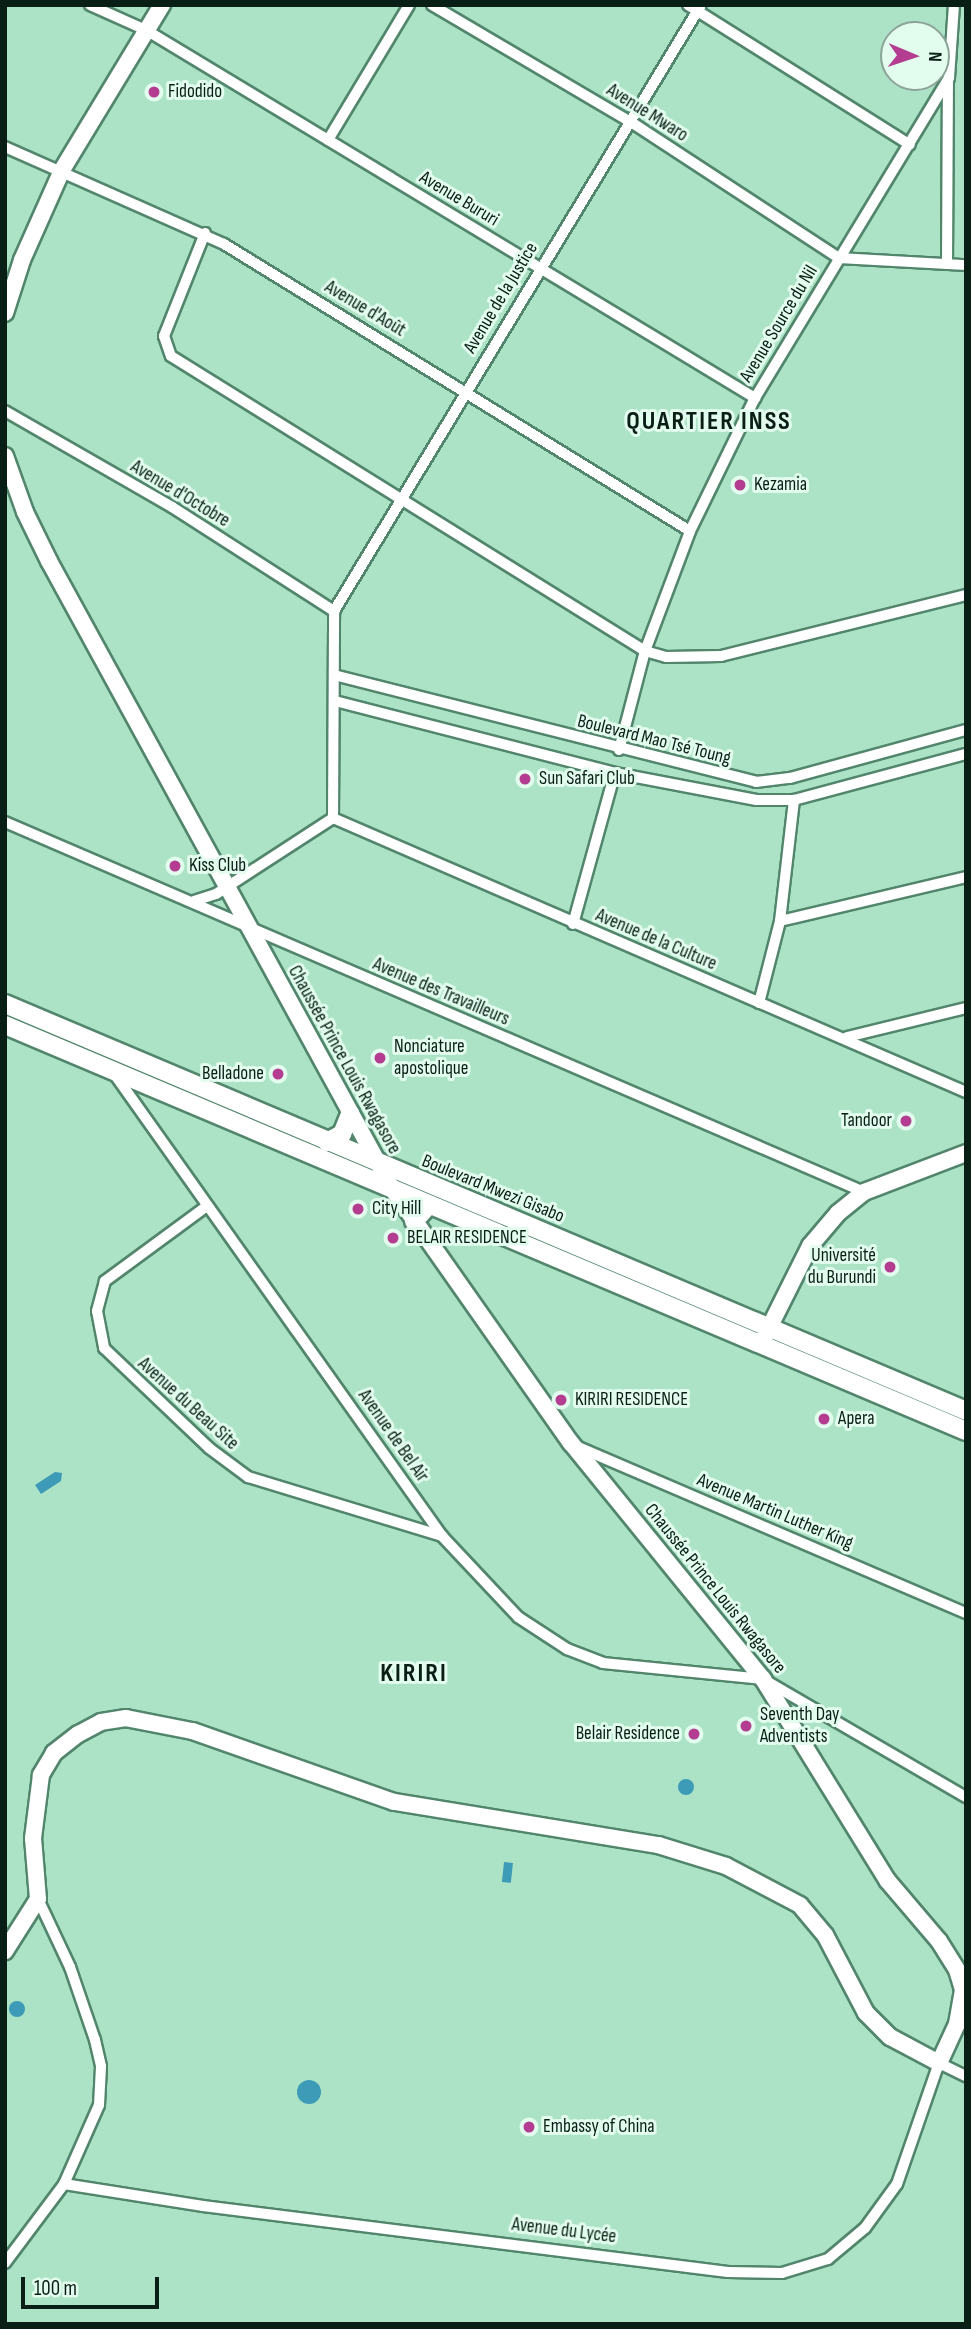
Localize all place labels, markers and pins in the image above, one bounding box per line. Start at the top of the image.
place label: Fidodido [168,81,222,103]
marker: Fidodido [146,84,162,100]
place label: Kezamia [754,474,807,496]
marker: Kezamia [732,477,748,493]
place label: Sun Safari Club [539,768,635,790]
marker: Sun Safari Club [517,771,533,787]
place label: Kiss Club [189,855,246,877]
marker: Kiss Club [167,858,183,874]
place label: Nonciature apostolique [394,1036,468,1080]
marker: Nonciature apostolique [372,1050,388,1066]
place label: Belladone [202,1063,264,1085]
marker: Belladone [270,1066,286,1082]
place label: Tandoor [841,1110,892,1132]
marker: Tandoor [898,1113,914,1129]
place label: City Hill [372,1198,421,1220]
marker: City Hill [350,1201,366,1217]
place label: BELAIR RESIDENCE [407,1227,527,1249]
marker: BELAIR RESIDENCE [385,1230,401,1246]
place label: Université du Burundi [808,1245,876,1289]
marker: Université du Burundi [882,1259,898,1275]
place label: KIRIRI RESIDENCE [575,1389,688,1411]
marker: KIRIRI RESIDENCE [553,1392,569,1408]
place label: Apera [838,1408,874,1430]
marker: Apera [816,1411,832,1427]
place label: Seventh Day Adventists [760,1704,839,1748]
marker: Seventh Day Adventists [738,1718,754,1734]
place label: Belair Residence [576,1723,680,1745]
marker: Belair Residence [686,1726,702,1742]
place label: Embassy of China [543,2116,655,2138]
marker: Embassy of China [521,2119,537,2135]

